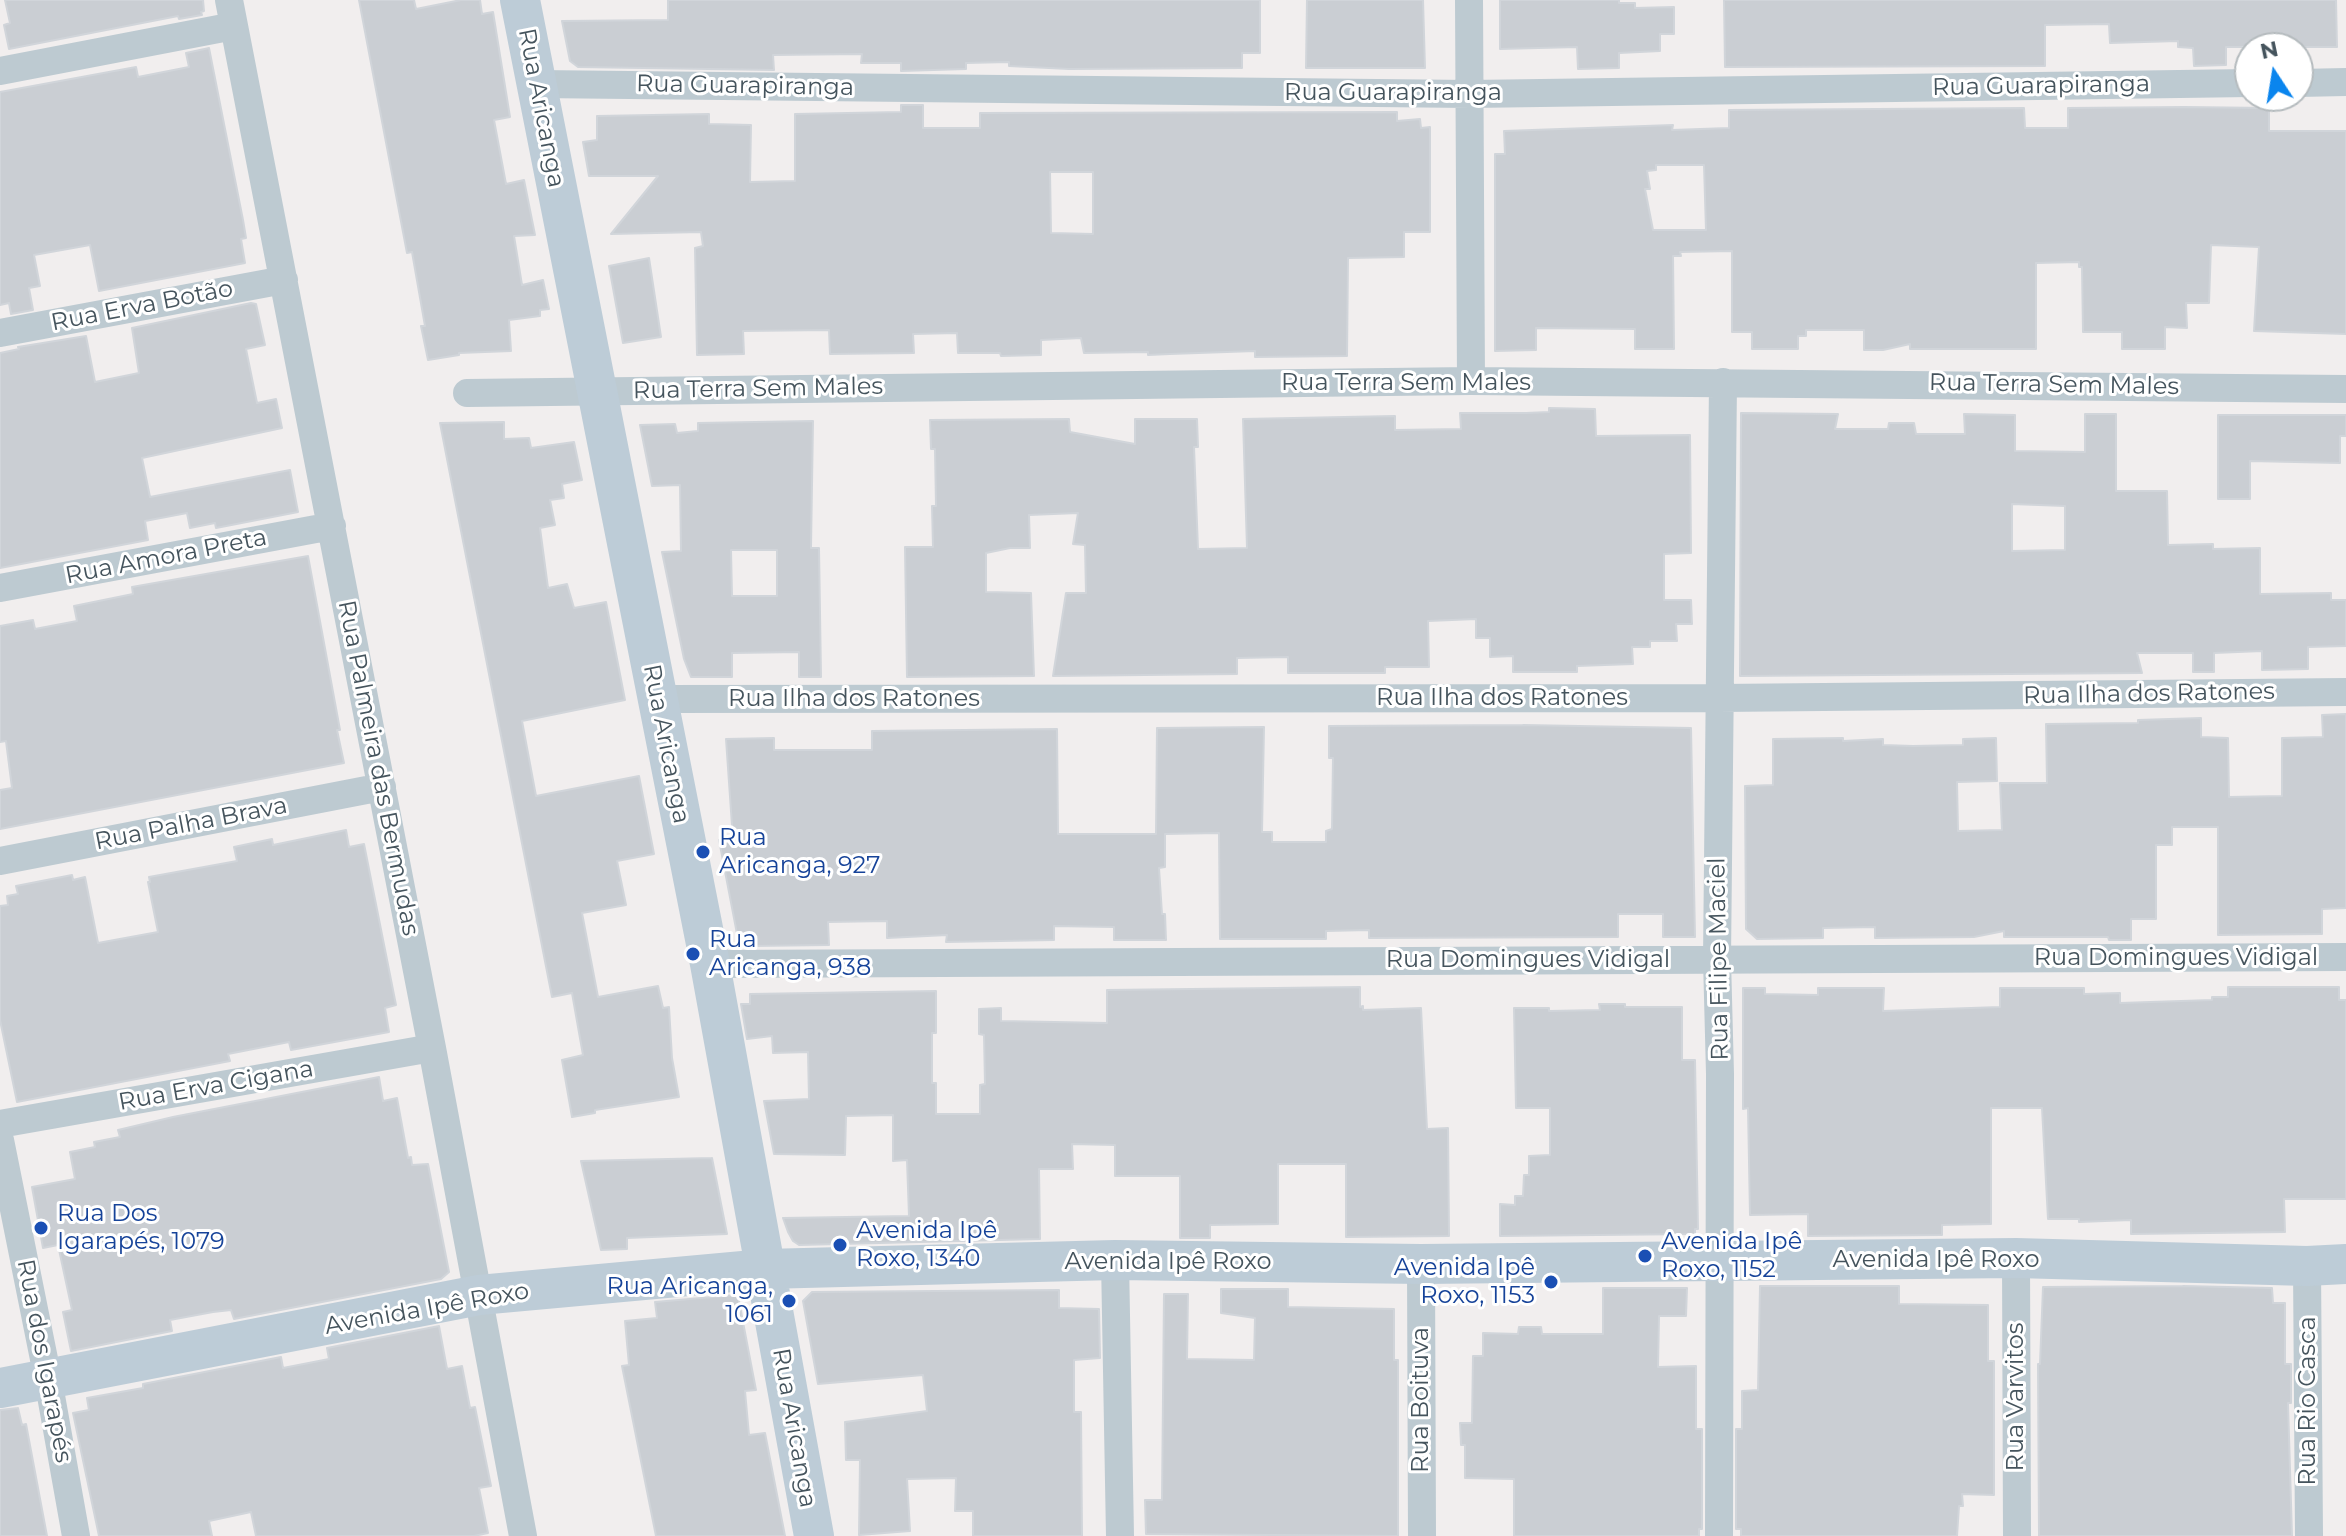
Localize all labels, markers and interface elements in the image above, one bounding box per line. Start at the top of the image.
street label: Rua Aricanga [511,26,571,190]
north arrow [2234,32,2314,112]
text: N [2258,35,2281,65]
street label: Rua Guarapiranga [636,70,854,102]
street label: Rua Guarapiranga [1932,70,2150,102]
street label: Rua Guarapiranga [1284,79,1502,107]
street label: Rua Erva Botão [49,274,235,338]
street label: Rua Terra Sem Males [1929,368,2179,402]
street label: Rua Terra Sem Males [1281,369,1531,397]
street label: Rua Terra Sem Males [633,372,883,406]
street label: Rua Amora Preta [63,523,269,591]
street label: Rua Palmeira das Bermudas [331,598,425,938]
street label: Rua Aricanga [636,662,696,826]
street label: Rua Ilha dos Ratones [2023,677,2275,711]
street label: Rua Ilha dos Ratones [1376,684,1628,712]
street label: Rua Ilha dos Ratones [728,685,980,713]
street label: Rua Palha Brava [92,791,290,857]
place label: Rua Aricanga, 927 [719,824,880,880]
marker: Rua Aricanga, 927 [694,843,712,861]
street label: Rua Filipe Maciel [1703,857,1735,1061]
place label: Rua Aricanga, 938 [709,926,871,982]
street label: Rua Domingues Vidigal [2034,944,2318,972]
marker: Rua Aricanga, 938 [684,945,702,963]
street label: Rua Domingues Vidigal [1386,946,1670,974]
street label: Rua Erva Cigana [116,1055,316,1117]
place label: Rua Dos Igarapés, 1079 [57,1200,225,1256]
place label: Avenida Ipê Roxo, 1340 [856,1217,997,1273]
marker: Rua Dos Igarapés, 1079 [32,1219,50,1237]
place label: Avenida Ipê Roxo, 1152 [1661,1228,1802,1284]
marker: Avenida Ipê Roxo, 1340 [831,1236,849,1254]
street label: Avenida Ipê Roxo [1833,1246,2039,1274]
marker: Avenida Ipê Roxo, 1152 [1636,1247,1654,1265]
street label: Avenida Ipê Roxo [1065,1248,1271,1276]
place label: Avenida Ipê Roxo, 1153 [1394,1254,1535,1310]
street label: Rua dos Igarapés [10,1257,78,1465]
place label: Rua Aricanga, 1061 [606,1273,773,1329]
marker: Avenida Ipê Roxo, 1153 [1542,1273,1560,1291]
street label: Avenida Ipê Roxo [323,1277,531,1341]
marker: Rua Aricanga, 1061 [780,1292,798,1310]
street label: Rua Rio Casca [2294,1316,2322,1486]
street label: Rua Varvitos [2002,1323,2030,1471]
street label: Rua Boituva [1407,1327,1435,1473]
street label: Rua Aricanga [766,1346,822,1510]

